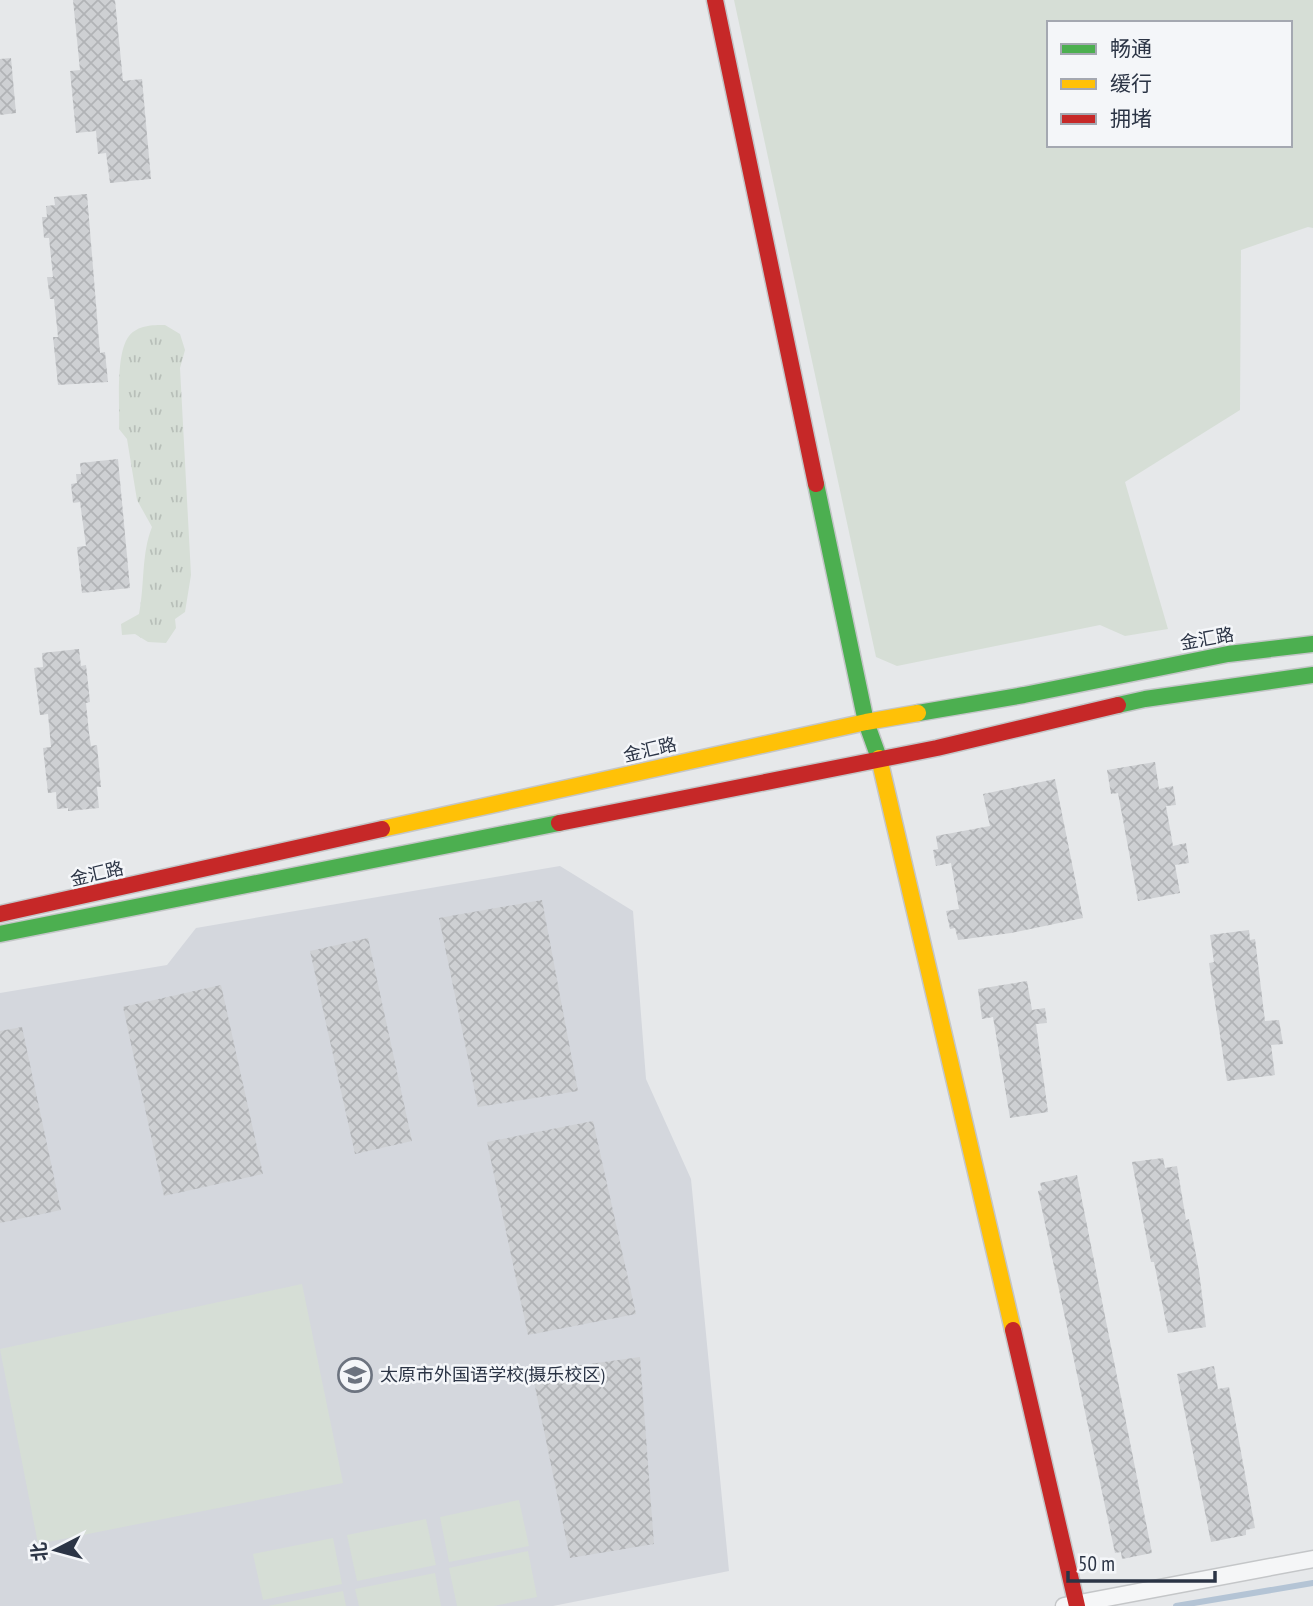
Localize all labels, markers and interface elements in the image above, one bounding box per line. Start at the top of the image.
legend [1047,21,1292,147]
text: 畅通 [1110,35,1152,62]
text: 缓行 [1110,70,1152,97]
text: 拥堵 [1110,105,1152,132]
street label: 金汇路 [1178,622,1235,655]
street label: 金汇路 [621,732,679,767]
street label: 金汇路 [68,856,126,891]
school or university icon: 太原市外国语学校(摄乐校区) [336,1356,374,1394]
place label: 太原市外国语学校(摄乐校区) [380,1363,605,1386]
north arrow [21,1515,91,1585]
scale bar [1068,1540,1215,1584]
text: 北 [26,1541,52,1562]
text: 50 m [1078,1550,1115,1577]

